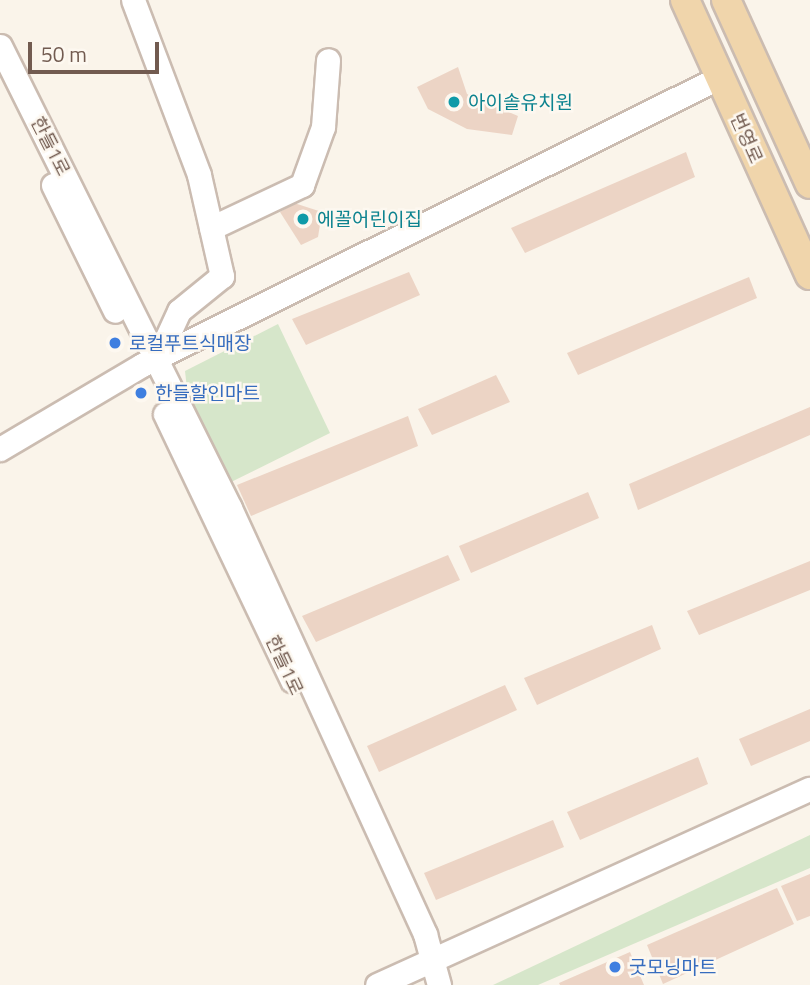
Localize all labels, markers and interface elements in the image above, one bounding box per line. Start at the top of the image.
scale bar [32,28,163,72]
text: 50 m [41,38,87,70]
place label: 아이솔유치원 [468,91,573,113]
marker: 아이솔유치원 [446,94,462,110]
street label: 번영로 [726,109,768,167]
street label: 한들1로 [27,113,75,179]
place label: 에꼴어린이집 [317,208,422,230]
marker: 에꼴어린이집 [295,211,311,227]
place label: 로컬푸트식매장 [129,332,251,354]
marker: 로컬푸트식매장 [107,335,123,351]
place label: 한들할인마트 [155,382,260,404]
marker: 한들할인마트 [133,385,149,401]
street label: 한들1로 [261,632,309,698]
place label: 굿모닝마트 [629,956,716,978]
marker: 굿모닝마트 [607,959,623,975]

